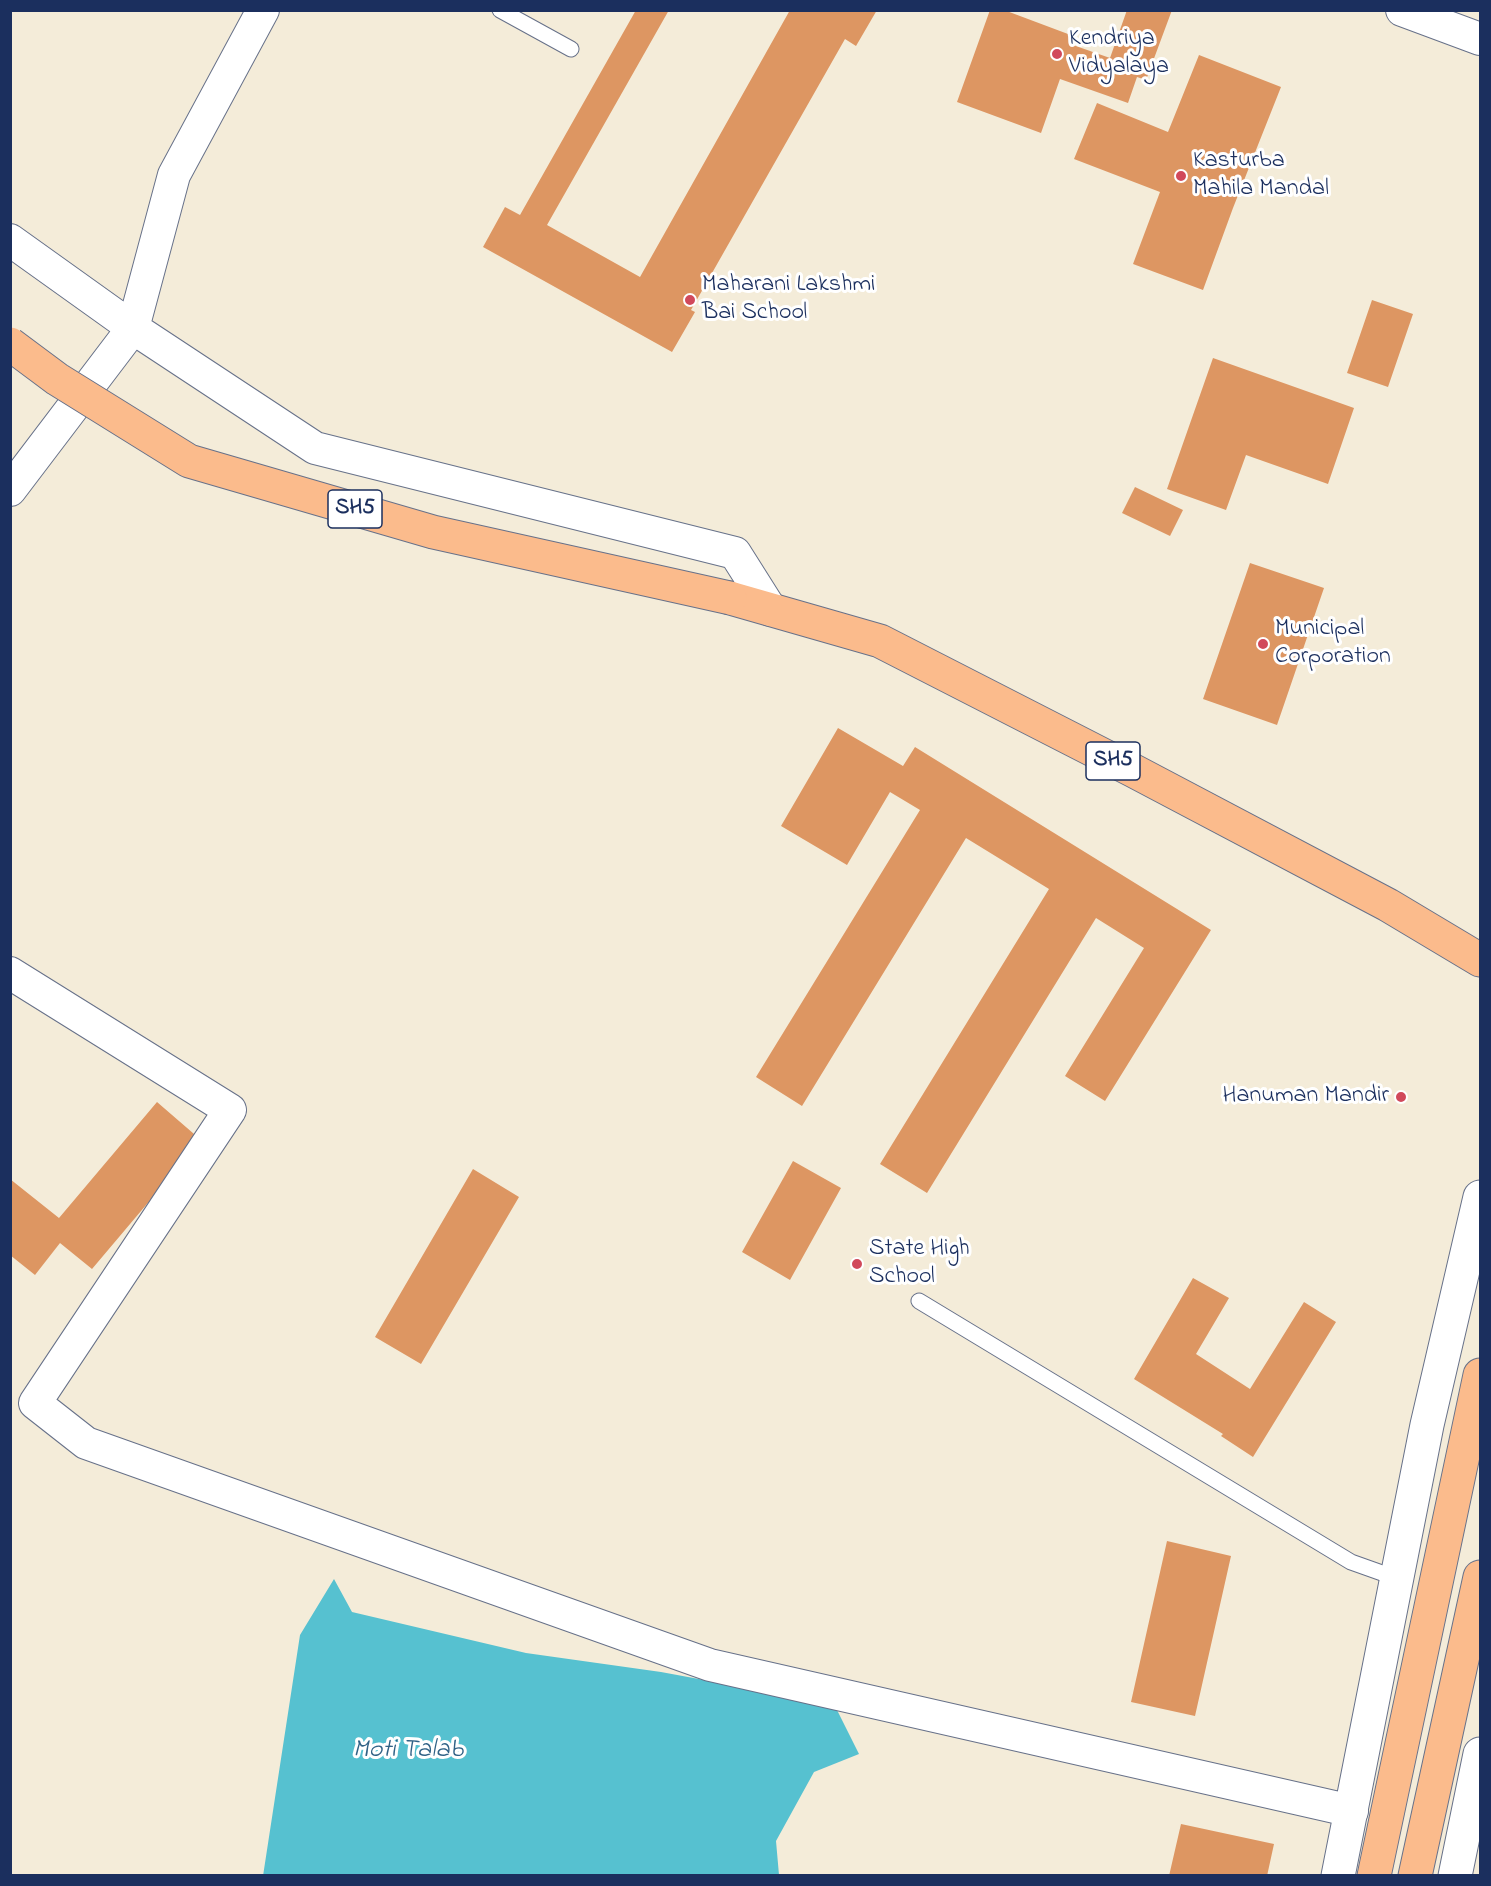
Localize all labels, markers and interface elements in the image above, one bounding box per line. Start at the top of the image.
place label: Kendriya Vidyalaya [1069,26,1169,82]
marker: Kendriya Vidyalaya [1050,47,1064,61]
place label: Kasturba Mahila Mandal [1193,148,1329,204]
marker: Kasturba Mahila Mandal [1174,169,1188,183]
place label: Maharani Lakshmi Bai School [702,272,875,328]
marker: Maharani Lakshmi Bai School [683,293,697,307]
road number: SH5 [328,490,382,528]
place label: Municipal Corporation [1275,616,1391,672]
marker: Municipal Corporation [1256,637,1270,651]
road number: SH5 [1086,742,1140,780]
place label: Hanuman Mandir [1223,1083,1389,1111]
marker: Hanuman Mandir [1394,1090,1408,1104]
place label: State High School [869,1236,970,1292]
marker: State High School [850,1257,864,1271]
water label: Moti Talab [353,1736,463,1768]

